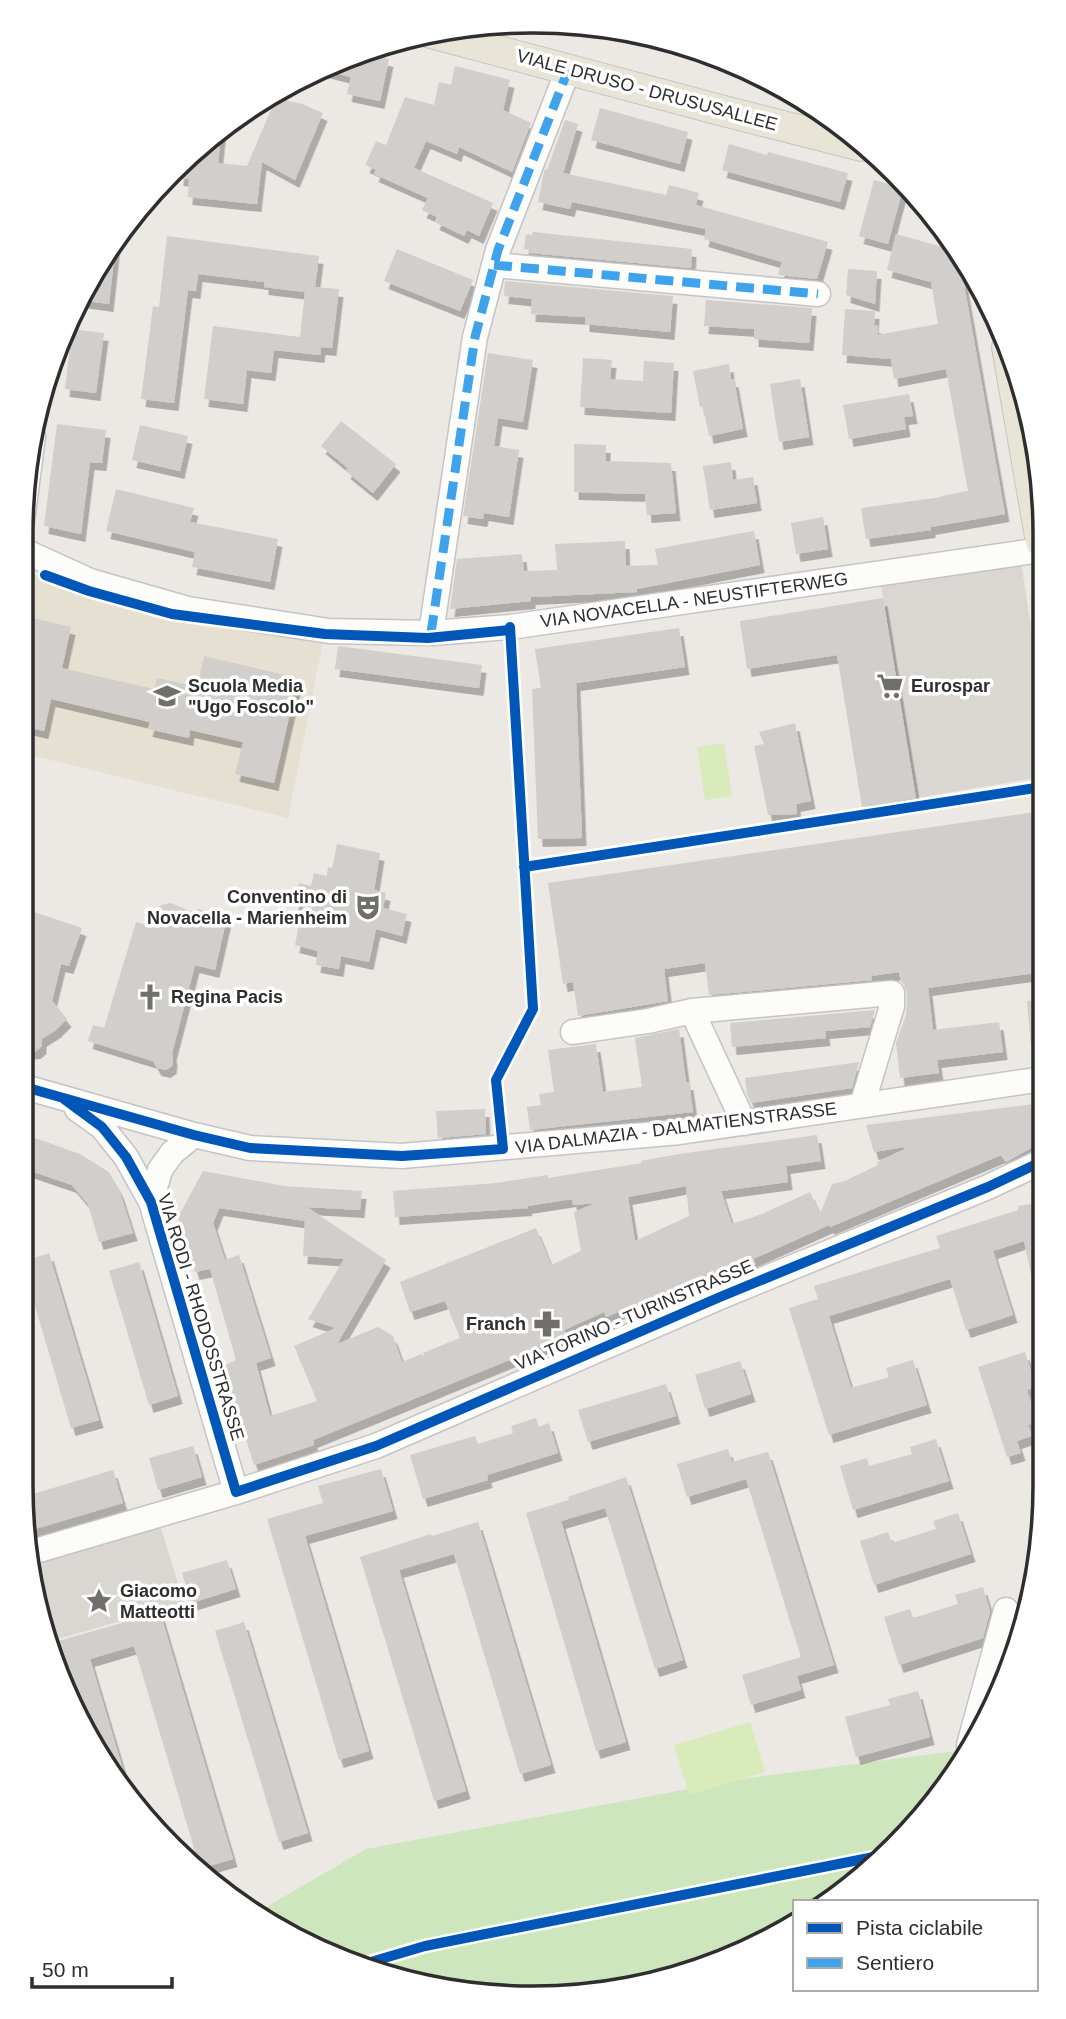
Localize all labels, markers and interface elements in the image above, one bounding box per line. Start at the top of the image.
street label: VIALE DRUSO - DRUSUSALLEE [514,46,780,134]
street label: VIA NOVACELLA - NEUSTIFTERWEG [539,568,849,632]
supermarket icon: Eurospar [875,671,905,701]
place label: Scuola Media "Ugo Foscolo" [188,676,314,717]
place label: Eurospar [911,676,990,696]
school or university icon: Scuola Media "Ugo Foscolo" [152,681,182,711]
place label: Conventino di Novacella - Marienheim [147,887,347,928]
theatre icon: Conventino di Novacella - Marienheim [353,892,383,922]
church icon: Regina Pacis [135,982,165,1012]
place label: Regina Pacis [171,987,283,1007]
street label: VIA DALMAZIA - DALMATIENSTRASSE [514,1098,838,1158]
street label: VIA RODI - RHODOSSTRASSE [154,1191,248,1443]
street label: VIA TORINO - TURINSTRASSE [512,1256,756,1374]
pharmacy icon: Franch [532,1309,562,1339]
place label: Franch [466,1314,526,1334]
place label: Giacomo Matteotti [120,1581,197,1622]
place icon: Giacomo Matteotti [84,1586,114,1616]
legend [793,1900,1038,1991]
text: Pista ciclabile [856,1916,983,1939]
scale bar [32,1946,172,1990]
text: Sentiero [856,1951,934,1974]
text: 50 m [42,1958,89,1981]

